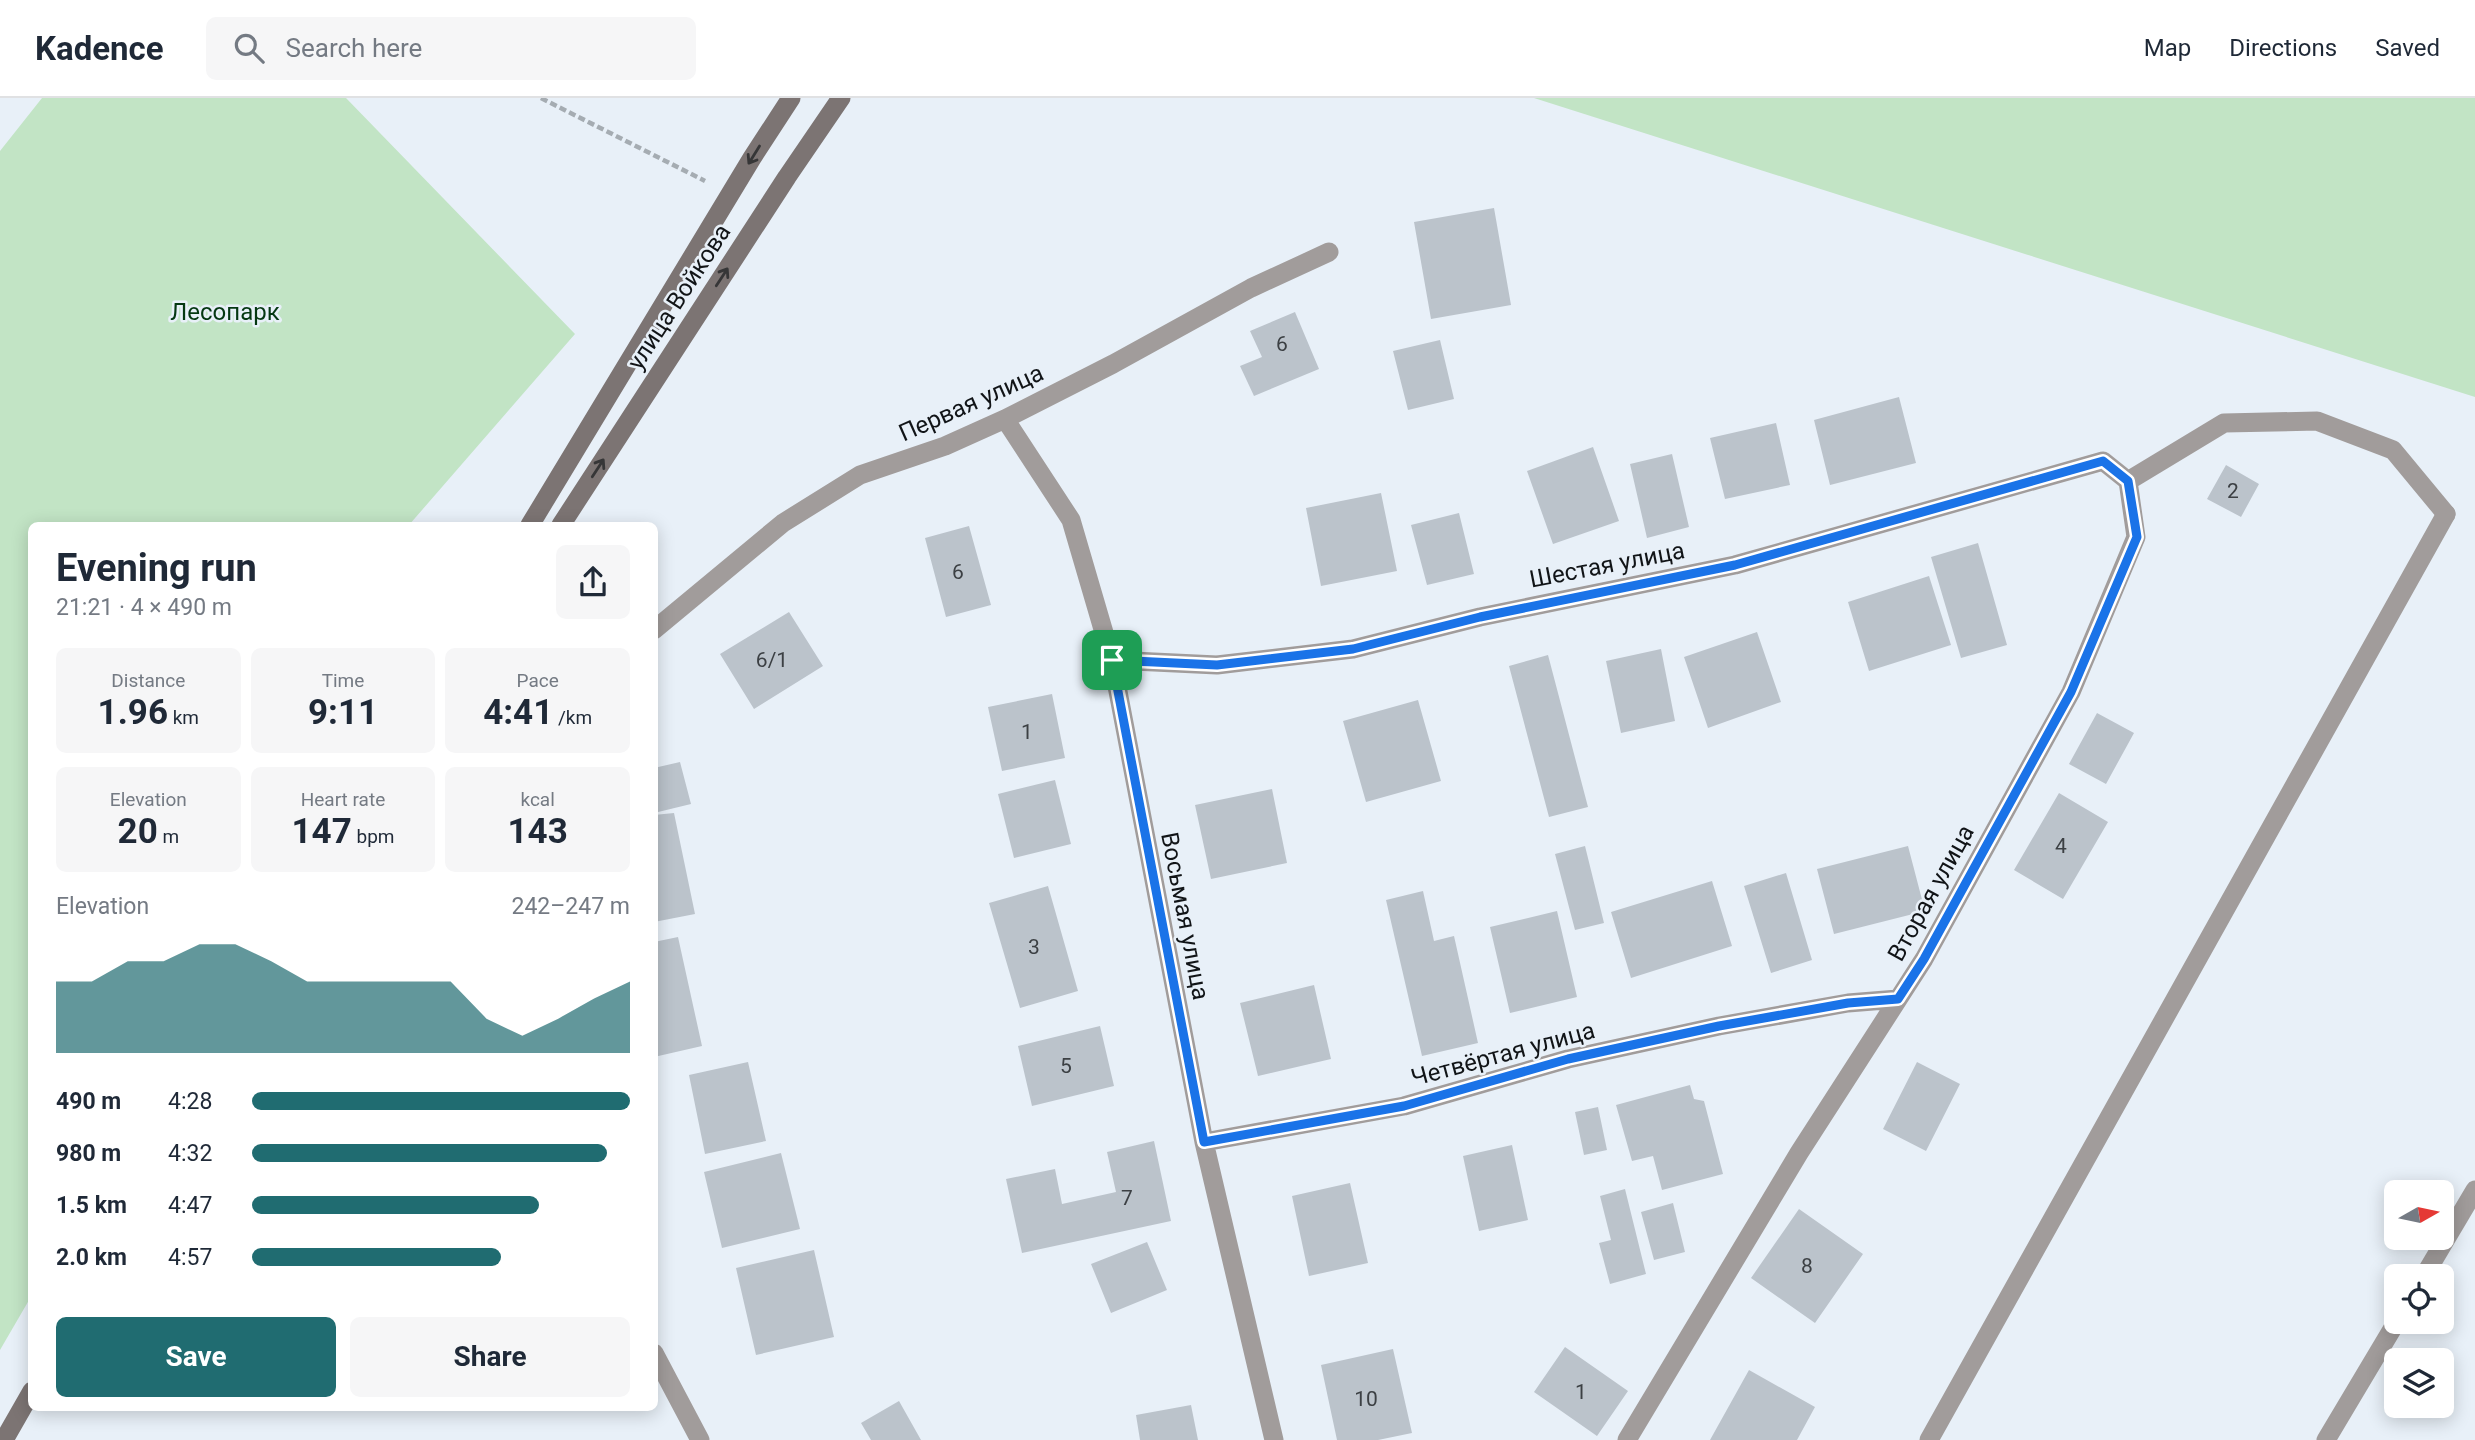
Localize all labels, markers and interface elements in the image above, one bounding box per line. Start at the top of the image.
search box [206,17,696,80]
text: Kadence [35,29,164,68]
icon: search [230,29,268,67]
text: Search here [286,33,422,63]
text: Map [2144,34,2191,62]
text: Directions [2229,34,2337,62]
text: Saved [2375,34,2440,62]
one-way arrow [747,145,761,165]
street label: улица Войкова [622,219,736,375]
one-way arrow [715,268,729,287]
park label: Лесопарк [170,298,280,326]
house number: 6 [1276,332,1288,356]
street label: Первая улица [894,359,1048,447]
one-way arrow [591,459,605,478]
house number: 2 [2227,479,2239,503]
street label: Шестая улица [1527,536,1687,594]
button: share [556,545,630,619]
text: Evening run [56,546,257,590]
house number: 6 [952,560,964,584]
text: 21:21 · 4 × 490 m [56,594,232,621]
pin [1082,630,1142,690]
icon: arrive [1093,641,1131,679]
house number: 6/1 [756,648,788,672]
text: Distance [111,669,185,692]
text: Time [322,669,364,692]
text: Pace [517,669,559,692]
text: 1.96 [98,692,168,733]
text: 9:11 [308,692,378,733]
text: 4:41 [483,692,553,733]
text: km [168,706,199,729]
text: /km [553,706,592,729]
house number: 1 [1021,720,1033,744]
text: Elevation [110,788,187,811]
text: Heart rate [301,788,385,811]
text: kcal [520,788,555,811]
text: 20 [118,811,158,852]
text: 147 [292,811,352,852]
text: 143 [508,811,568,852]
street label: Вторая улица [1882,820,1980,966]
text: m [158,825,179,848]
text: bpm [352,825,394,848]
street label: Восьмая улица [1155,830,1215,1002]
house number: 4 [2055,834,2067,858]
text: Elevation [56,893,149,920]
text: 242–247 m [511,893,630,920]
house number: 3 [1028,935,1040,959]
street label: Четвёртая улица [1408,1016,1598,1092]
house number: 5 [1060,1054,1072,1078]
text: 490 m [56,1088,121,1115]
text: 4:28 [168,1088,212,1115]
text: 980 m [56,1140,121,1167]
text: 4:32 [168,1140,212,1167]
north arrow [2384,1180,2454,1250]
map controls [2384,1180,2454,1418]
house number: 7 [1121,1186,1133,1210]
text: 1.5 km [56,1192,127,1219]
text: 4:47 [168,1192,212,1219]
text: 2.0 km [56,1244,127,1271]
text: 4:57 [168,1244,212,1271]
house number: 8 [1801,1254,1813,1278]
button: locate [2384,1264,2454,1334]
button: Save [56,1317,336,1397]
button: Share [350,1317,630,1397]
button: layers [2384,1348,2454,1418]
house number: 1 [1575,1380,1587,1404]
house number: 10 [1354,1387,1378,1411]

